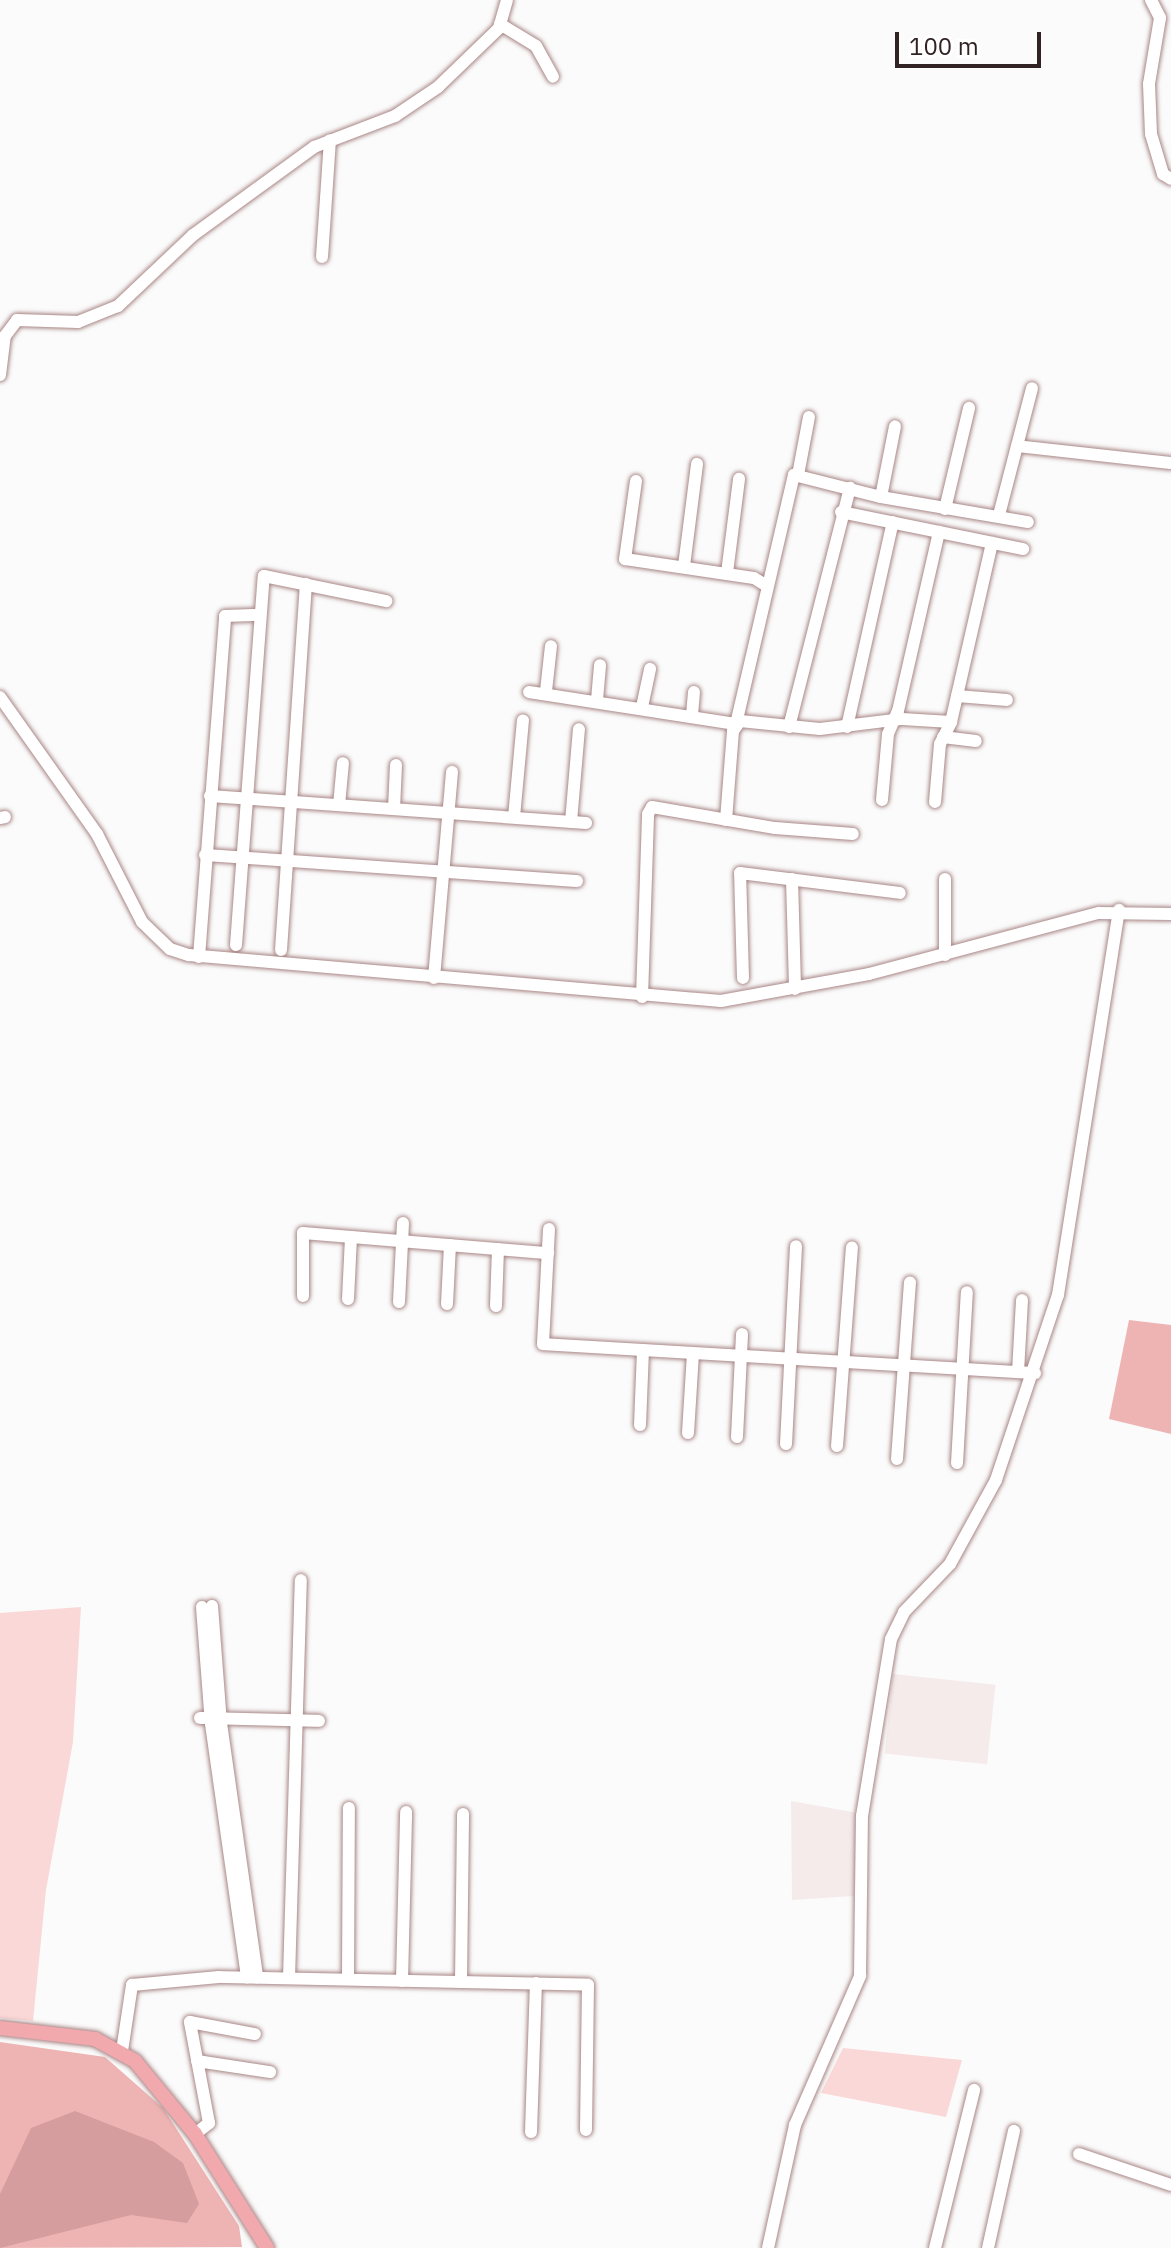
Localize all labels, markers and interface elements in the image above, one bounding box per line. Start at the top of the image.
scale bar [899,16,1045,66]
text: 100 m [909,30,979,62]

